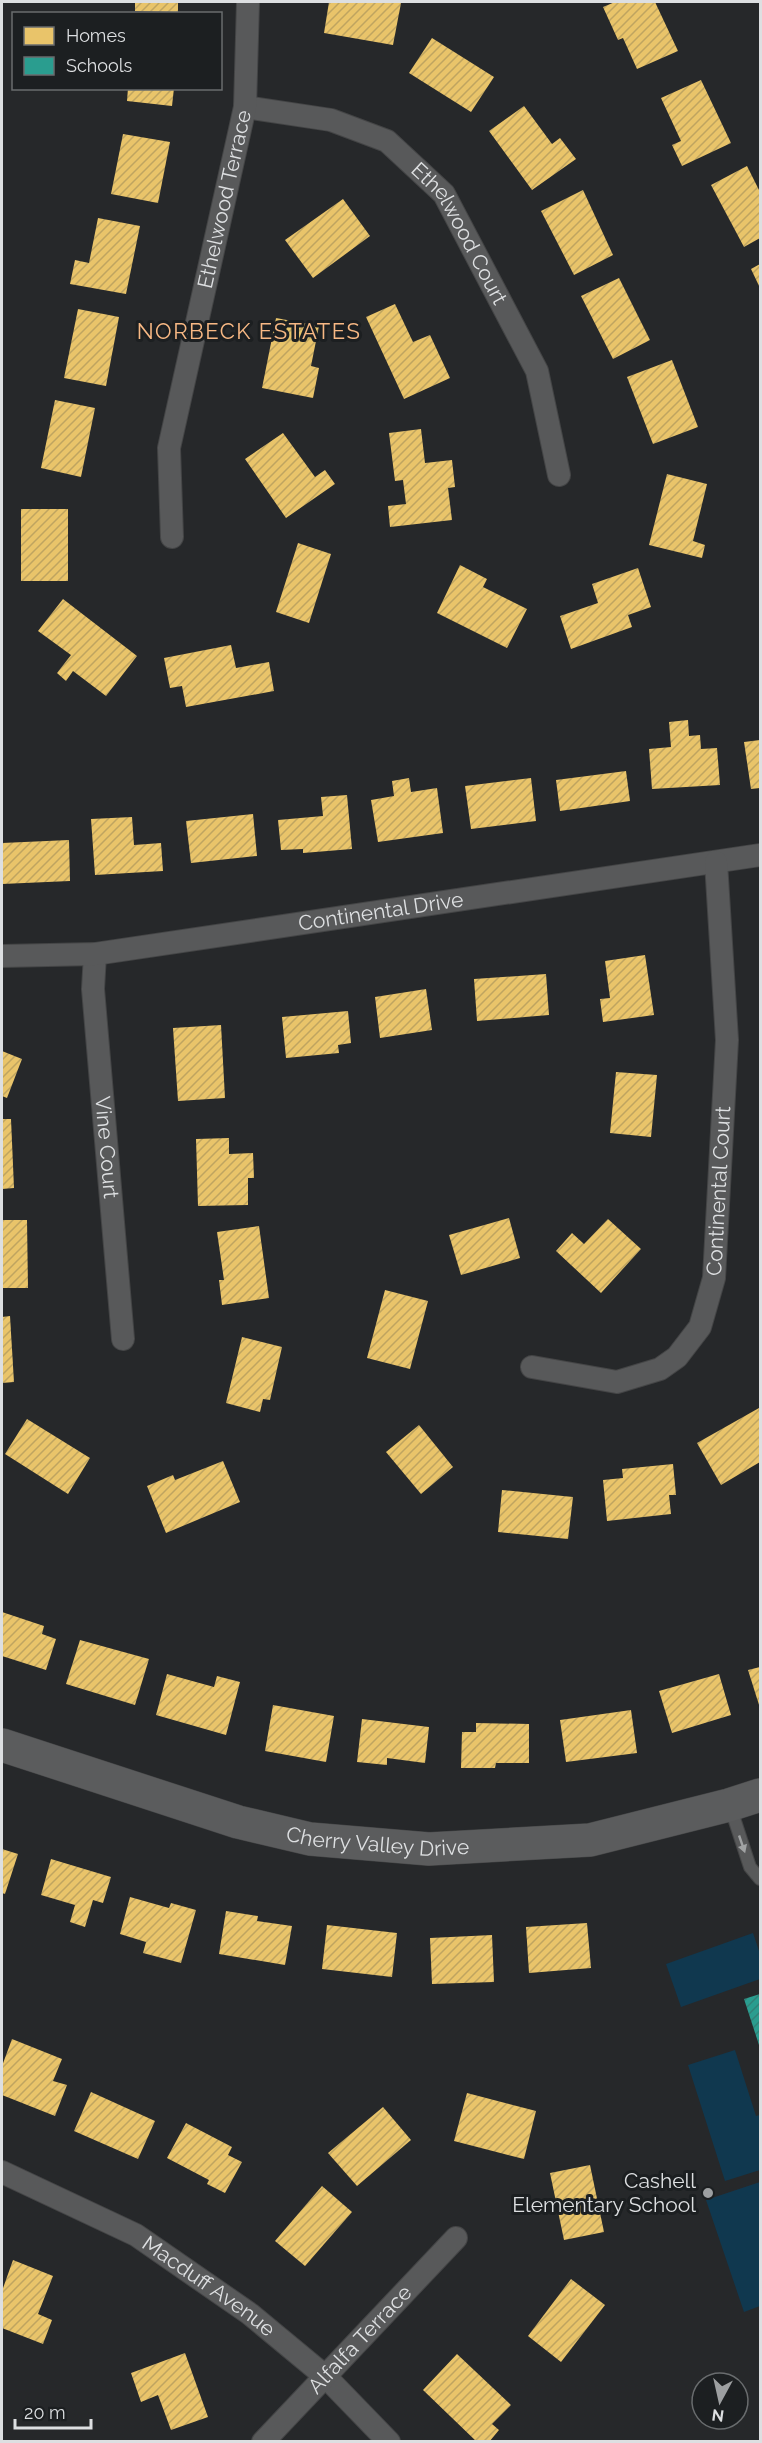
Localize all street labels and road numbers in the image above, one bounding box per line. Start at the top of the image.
street label: Ethelwood Terrace [192,108,256,291]
street label: Ethelwood Court [406,157,513,309]
street label: Continental Drive [297,886,465,936]
street label: Vine Court [90,1095,124,1199]
street label: Continental Court [701,1105,735,1277]
street label: Cherry Valley Drive [284,1821,470,1861]
street label: Macduff Avenue [138,2230,280,2342]
street label: Alfalfa Terrace [302,2280,417,2399]

